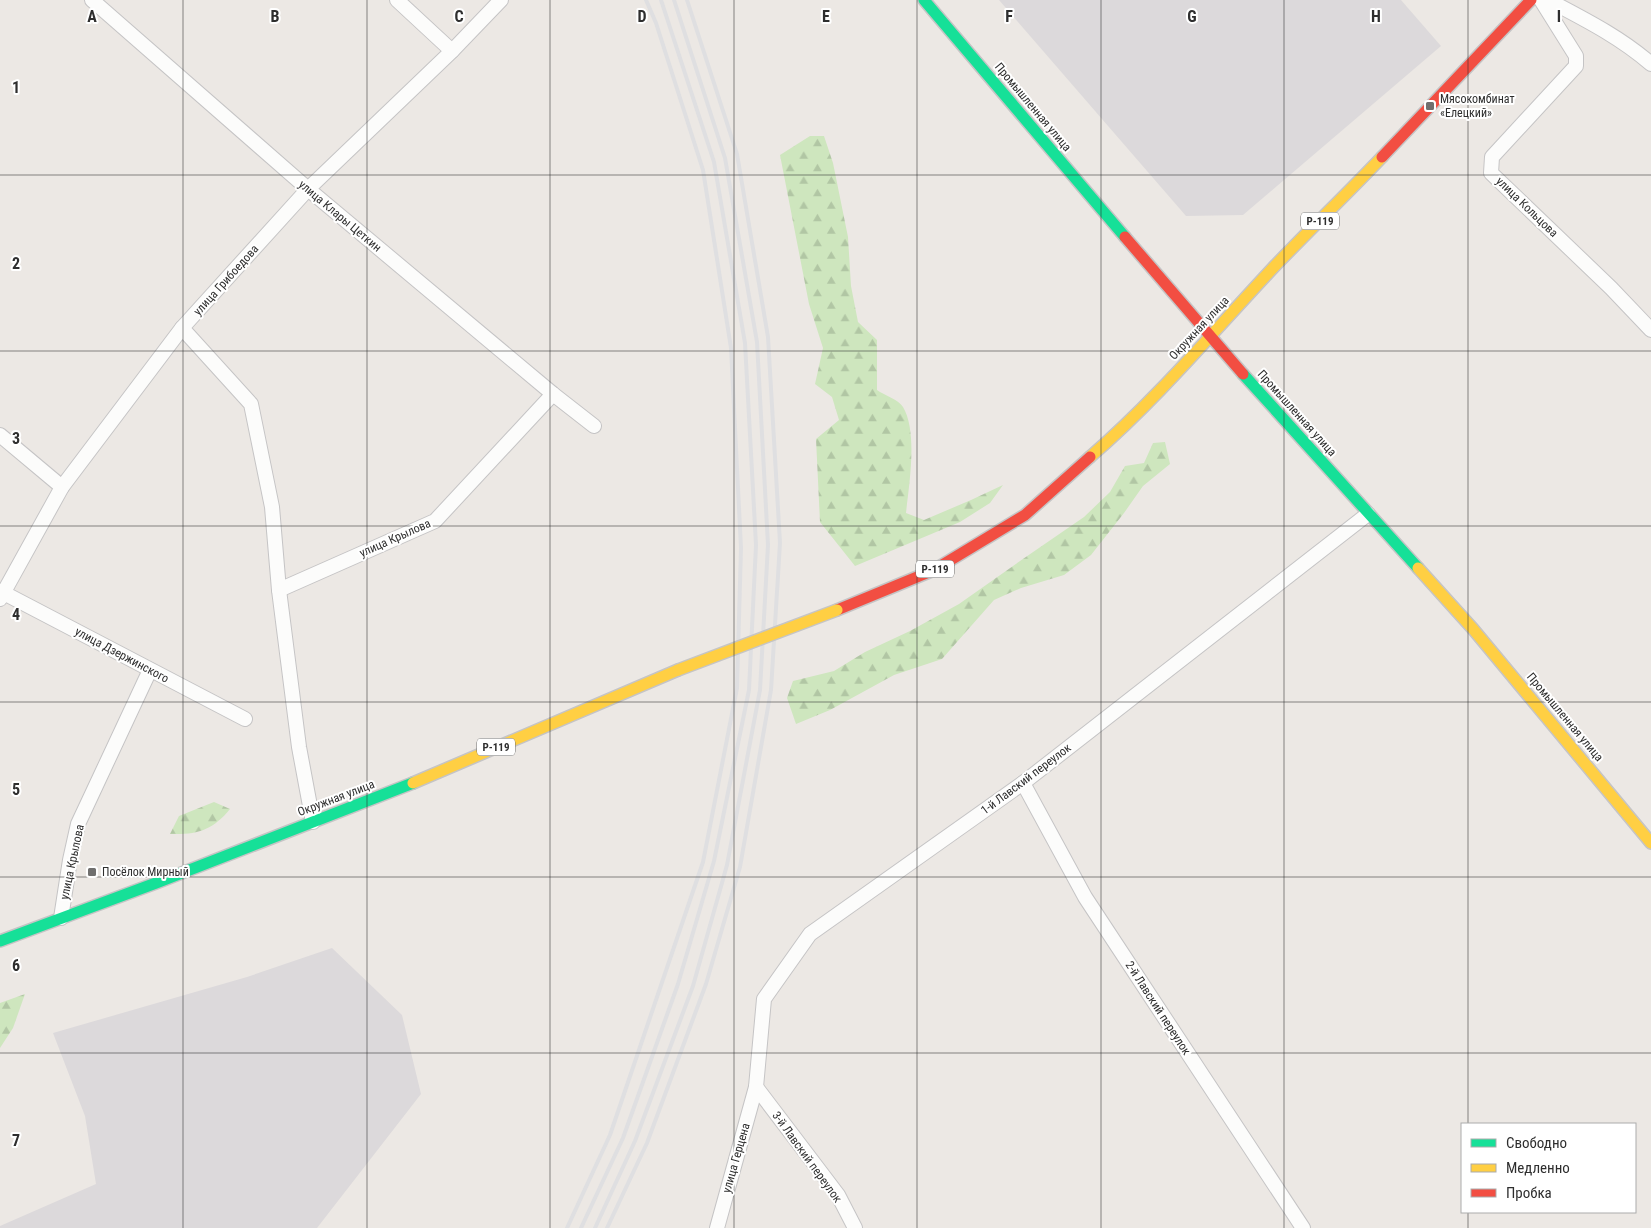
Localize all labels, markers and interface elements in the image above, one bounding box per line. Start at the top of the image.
text: A [87,7,97,26]
text: B [271,7,280,26]
text: C [454,7,464,26]
text: D [637,7,647,26]
text: E [822,7,830,26]
text: F [1005,7,1013,26]
text: G [1187,7,1197,26]
text: H [1371,7,1381,26]
text: I [1557,7,1561,26]
street label: Промышленная улица [992,60,1074,154]
text: 1 [12,78,20,97]
place label: Мясокомбинат «Елецкий» [1440,92,1515,120]
marker: Мясокомбинат «Елецкий» [1424,100,1436,112]
street label: улица Кольцова [1493,174,1561,240]
street label: улица Клары Цеткин [296,177,384,255]
road number: Р-119 [1301,212,1339,230]
street label: улица Грибоедова [191,242,262,318]
text: 2 [12,254,20,273]
street label: Окружная улица [1166,293,1232,362]
street label: Промышленная улица [1255,367,1340,459]
text: 3 [12,429,20,448]
street label: улица Крылова [357,516,433,560]
road number: Р-119 [916,560,954,578]
text: 4 [12,605,20,624]
street label: улица Дзержинского [73,624,171,686]
street label: Промышленная улица [1524,670,1606,764]
road number: Р-119 [477,739,515,756]
street label: 1-й Лавский переулок [978,740,1074,817]
street label: Окружная улица [296,777,377,819]
text: 5 [12,780,20,799]
street label: улица Крылова [57,823,87,901]
place label: Посёлок Мирный [102,865,189,879]
marker: Посёлок Мирный [86,866,98,878]
text: 6 [12,956,20,975]
street label: 2-й Лавский переулок [1122,958,1194,1058]
street label: 3-й Лавский переулок [769,1109,845,1205]
street label: улица Герцена [719,1121,753,1194]
legend [1461,1123,1636,1213]
text: 7 [12,1131,20,1150]
text: Свободно [1506,1134,1567,1152]
text: Медленно [1506,1159,1570,1177]
text: Пробка [1506,1184,1552,1202]

